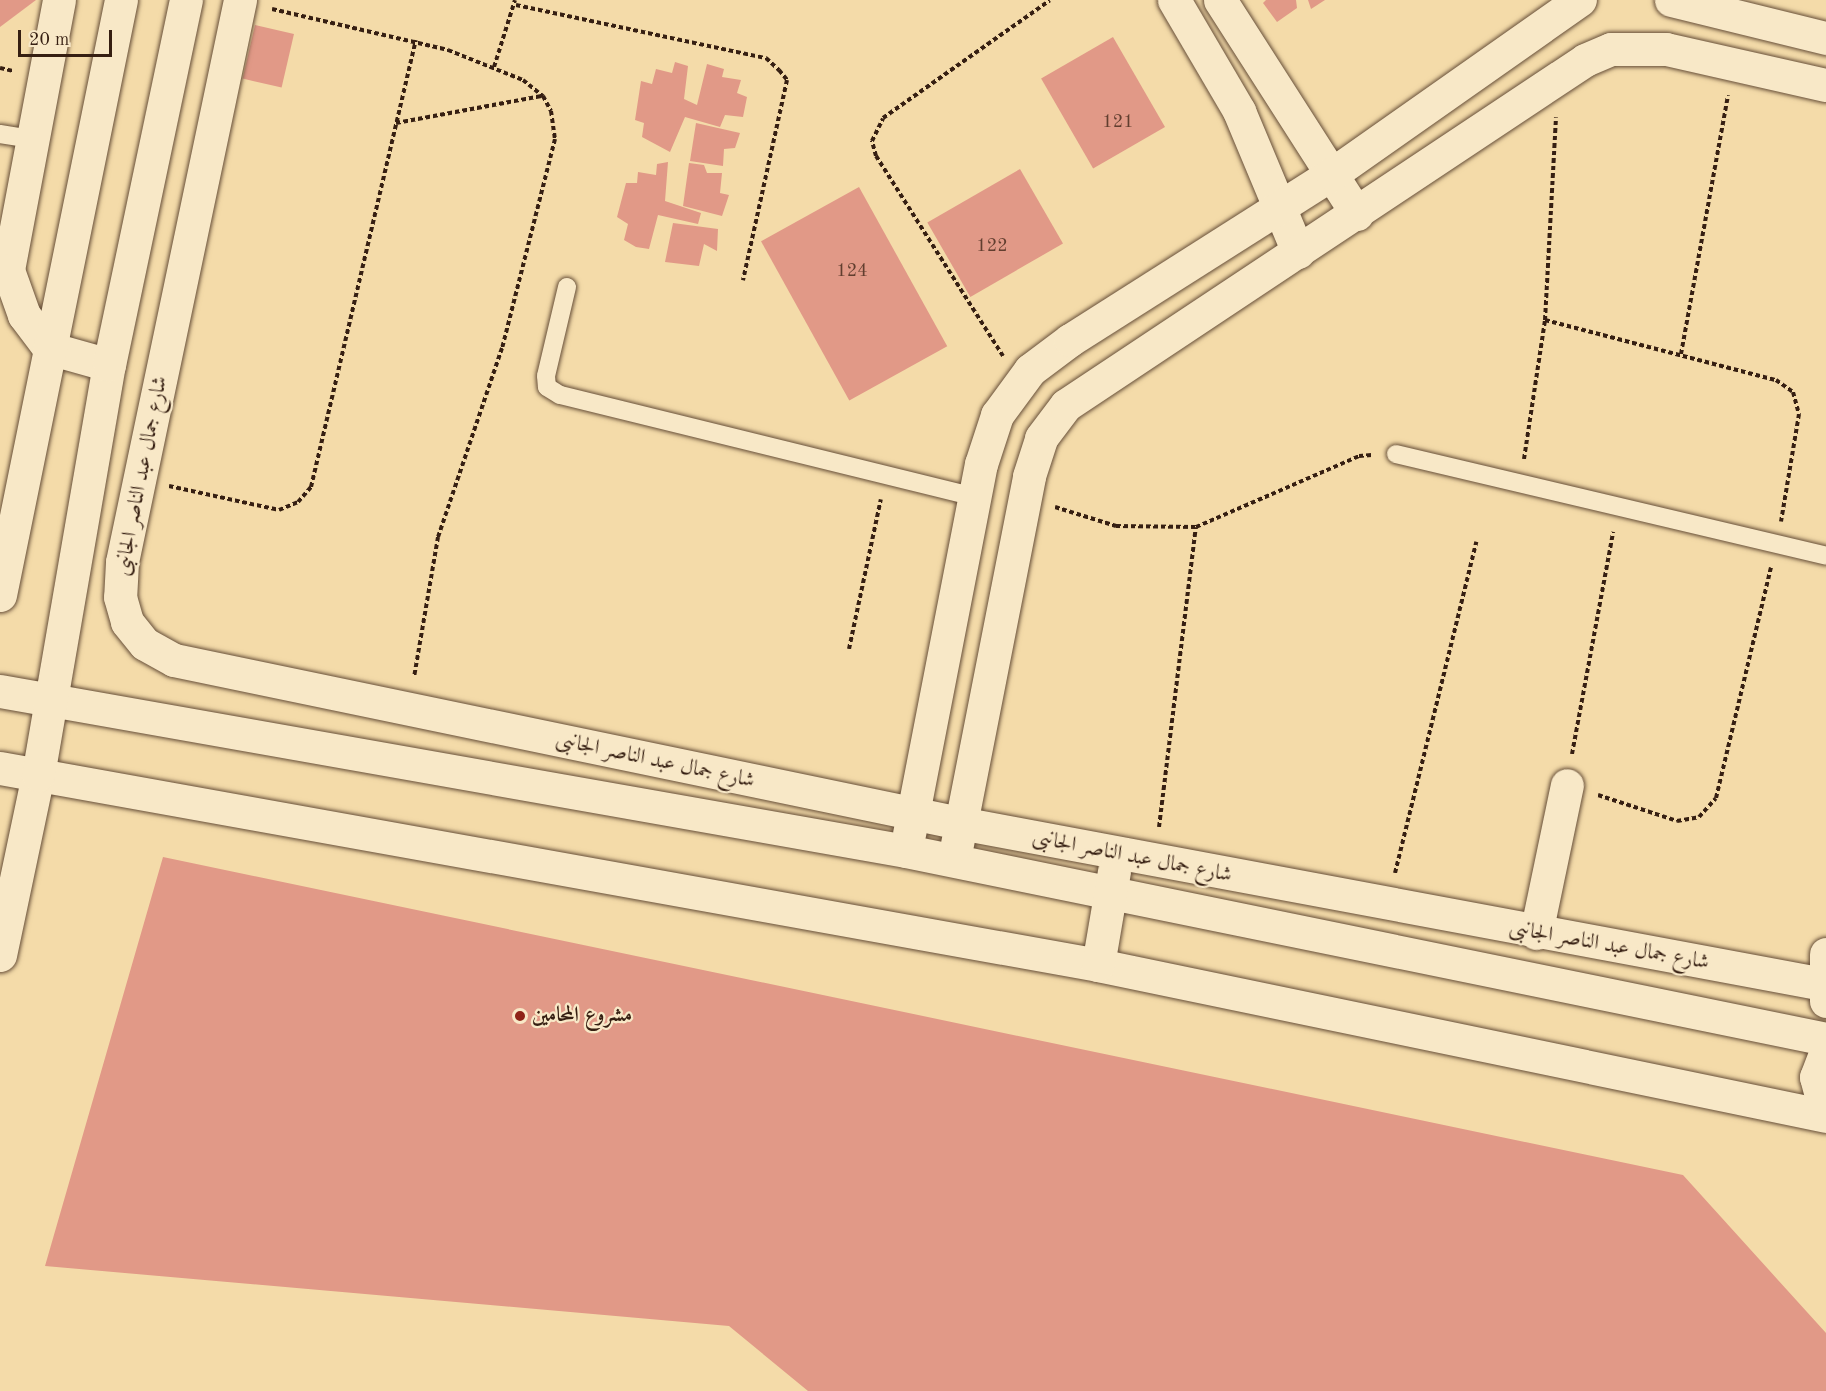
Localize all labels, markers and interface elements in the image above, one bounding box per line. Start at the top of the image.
scale bar [21,18,116,56]
text: 20 m [29,31,69,49]
house number: 121 [1102,111,1134,133]
house number: 122 [976,235,1008,257]
house number: 124 [836,260,868,282]
street label: شارع جمال عبد الناصر الجانبى [110,374,174,578]
street label: شارع جمال عبد الناصر الجانبى [553,728,757,794]
street label: شارع جمال عبد الناصر الجانبى [1030,825,1234,889]
street label: شارع جمال عبد الناصر الجانبى [1507,916,1711,976]
place label: مشروع المحامين [532,1003,632,1029]
marker: مشروع المحامين [513,1009,527,1023]

